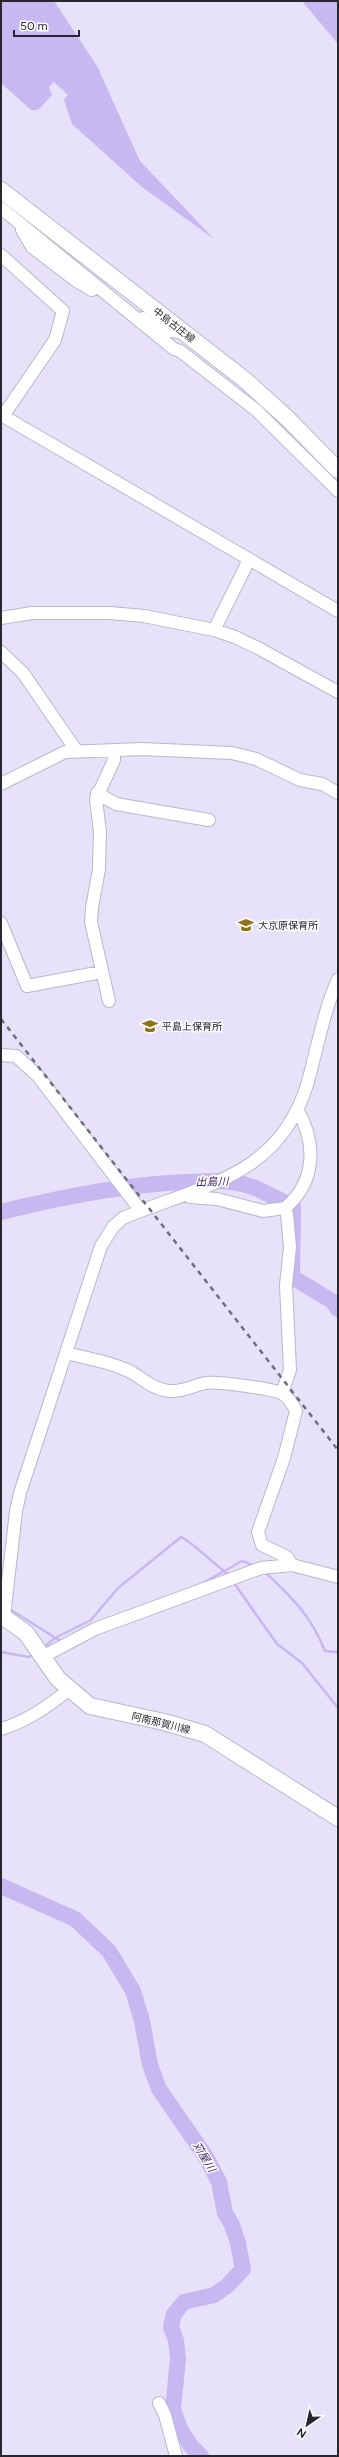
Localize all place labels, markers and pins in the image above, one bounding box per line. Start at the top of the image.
school or university icon: 大京原保育所 [237,916,255,934]
place label: 大京原保育所 [258,919,318,932]
school or university icon: 平島上保育所 [141,1017,159,1035]
place label: 平島上保育所 [162,1020,222,1033]

